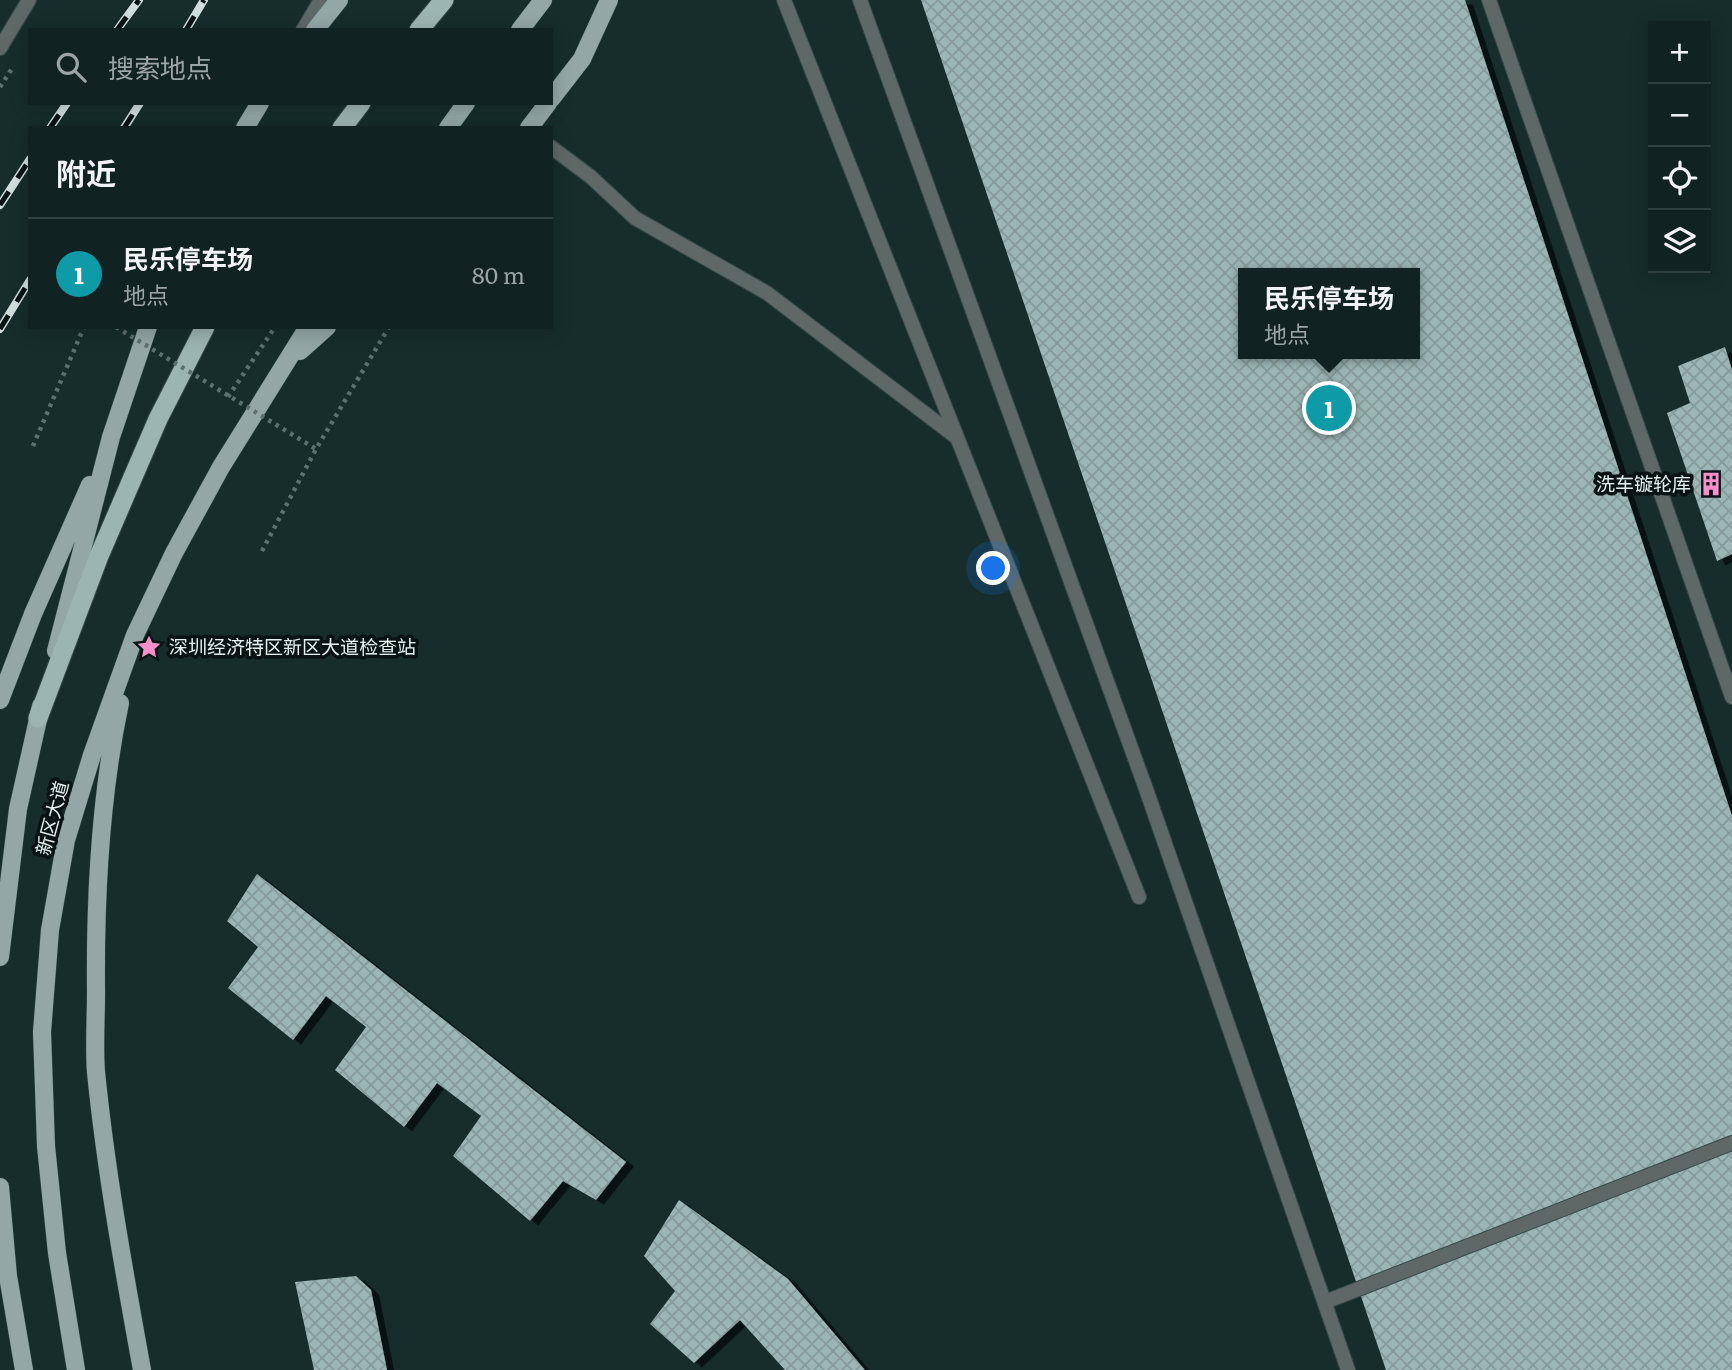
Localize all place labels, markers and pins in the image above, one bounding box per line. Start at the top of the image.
pin: 1 [1306,382,1352,434]
place label: 洗车镟轮库 [1596,469,1691,497]
building icon: 洗车镟轮库 [1697,470,1725,498]
place label: 深圳经济特区新区大道检查站 [169,632,416,660]
place icon: 深圳经济特区新区大道检查站 [135,633,163,661]

